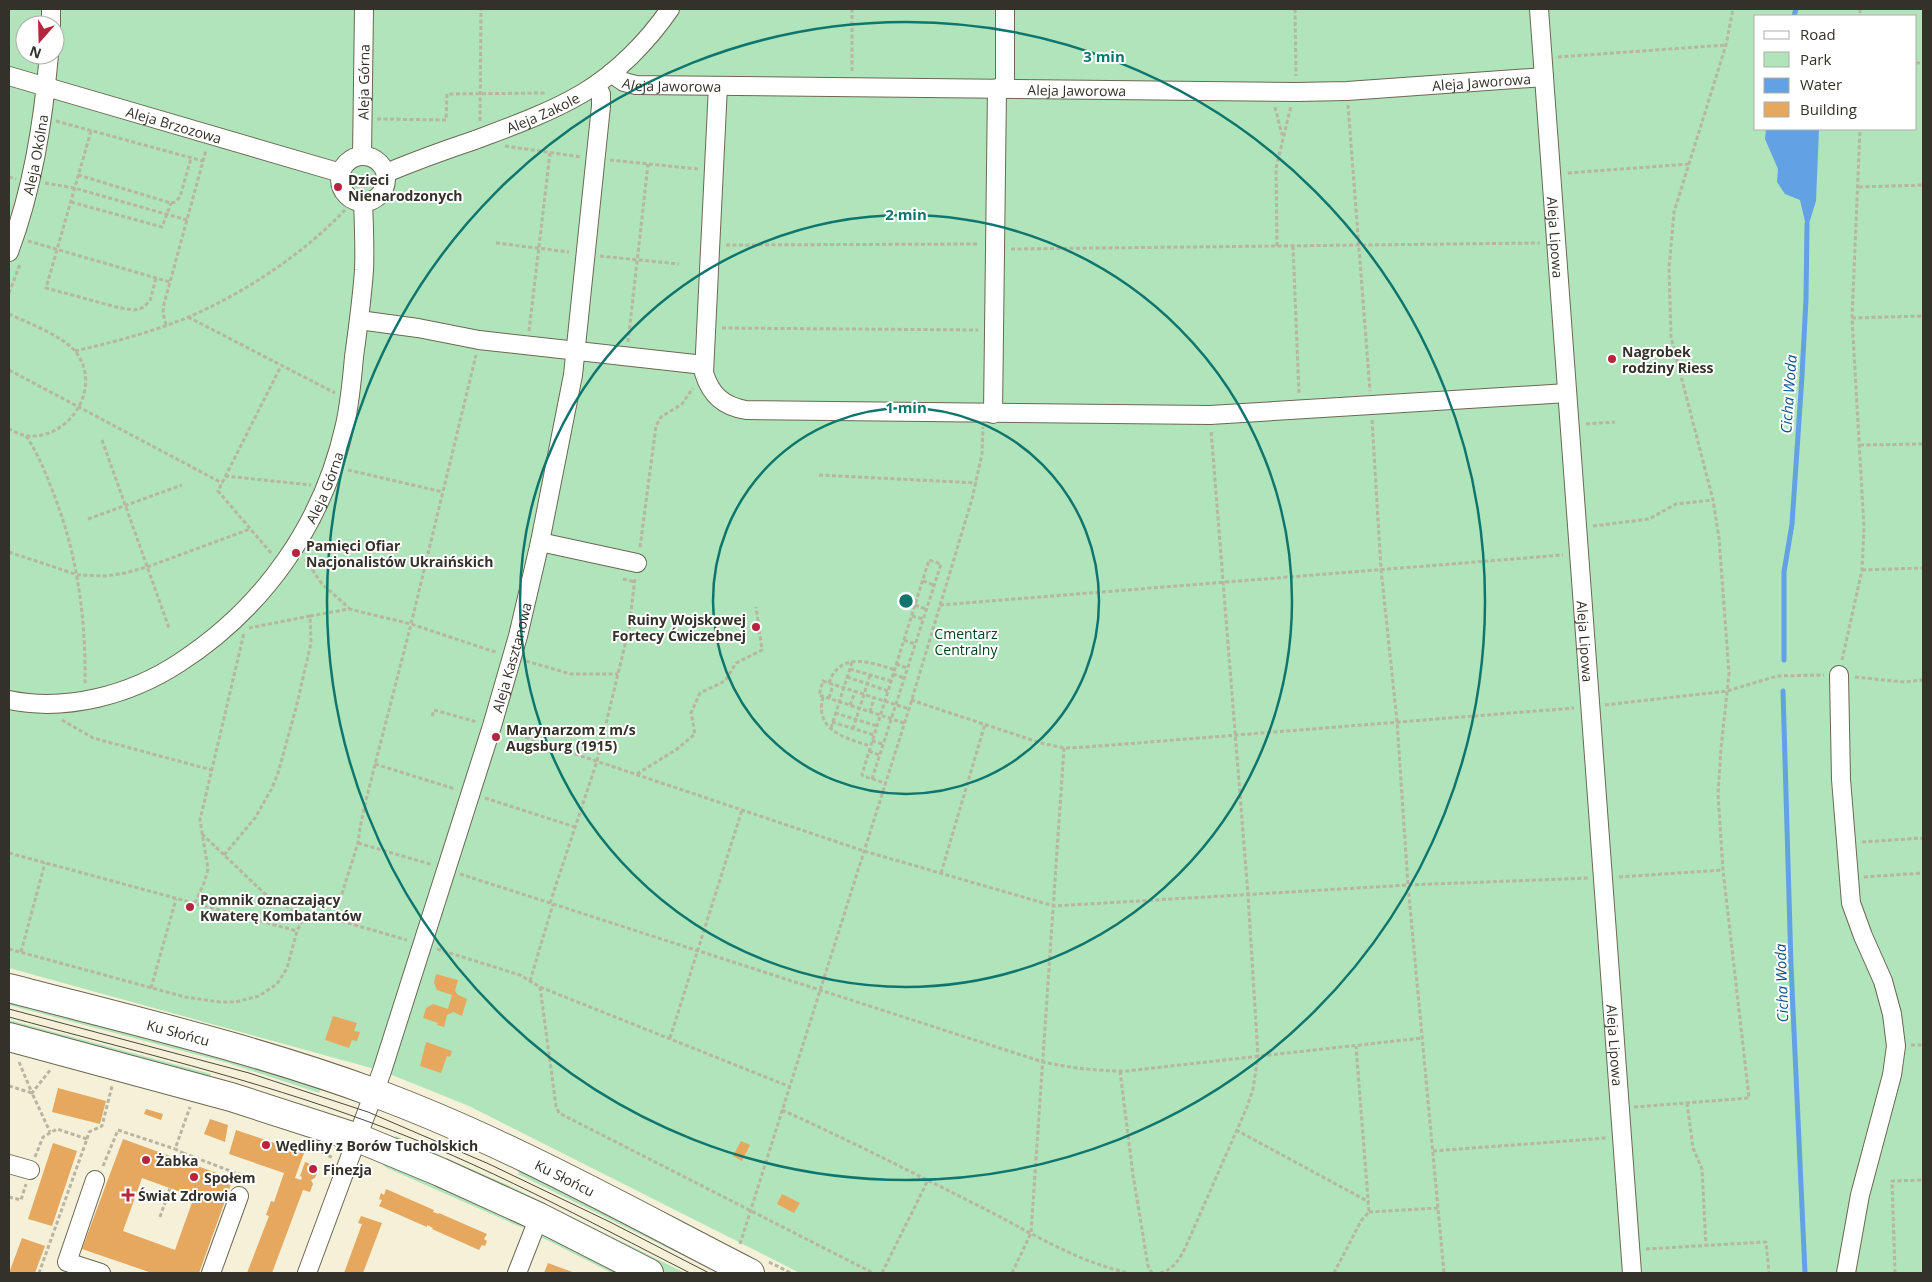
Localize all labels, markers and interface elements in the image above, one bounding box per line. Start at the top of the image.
north arrow [15,15,65,65]
legend [1754,15,1917,130]
text: Road [1800,24,1836,44]
text: N [27,42,44,64]
street label: Aleja Górna [353,44,373,120]
text: 3 min [1083,46,1125,66]
text: Park [1800,49,1831,69]
street label: Aleja Jaworowa [1431,68,1531,94]
street label: Aleja Jaworowa [620,72,721,95]
text: Water [1800,74,1842,94]
street label: Aleja Jaworowa [1027,80,1126,100]
street label: Aleja Zakole [503,88,583,137]
text: Building [1800,99,1857,119]
street label: Aleja Brzozowa [124,101,224,147]
street label: Aleja Okólna [18,113,52,197]
place label: Dzieci Nienarodzonych [348,170,463,205]
marker: Dzieci Nienarodzonych [332,181,344,193]
street label: Aleja Lipowa [1543,196,1568,279]
text: 2 min [885,204,927,224]
place label: Nagrobek rodziny Riess [1622,342,1714,377]
marker: Nagrobek rodziny Riess [1606,353,1618,365]
water label: Cicha Woda [1775,353,1801,434]
text: 1 min [885,397,927,417]
street label: Aleja Górna [301,449,347,527]
place label: Pamięci Ofiar Nacjonalistów Ukraińskich [306,536,493,571]
marker: Pamięci Ofiar Nacjonalistów Ukraińskich [290,547,302,559]
centre of rings [897,592,915,610]
street label: Aleja Kasztanowa [487,600,535,714]
street label: Aleja Lipowa [1573,600,1598,683]
place label: Ruiny Wojskowej Fortecy Ćwiczebnej [612,610,746,645]
marker: Ruiny Wojskowej Fortecy Ćwiczebnej [750,621,762,633]
park label: Cmentarz Centralny [934,624,998,659]
place label: Marynarzom z m/s Augsburg (1915) [506,720,636,755]
marker: Marynarzom z m/s Augsburg (1915) [490,731,502,743]
place label: Pomnik oznaczający Kwaterę Kombatantów [200,890,362,925]
marker: Pomnik oznaczający Kwaterę Kombatantów [184,901,196,913]
water label: Cicha Woda [1770,943,1792,1023]
street label: Aleja Lipowa [1603,1004,1628,1087]
street label: Ku Słońcu [145,1015,212,1050]
place label: Wędliny z Borów Tucholskich [276,1136,478,1155]
marker: Wędliny z Borów Tucholskich [260,1139,272,1151]
place label: Żabka [156,1151,199,1170]
marker: Żabka [140,1154,152,1166]
street label: Ku Słońcu [532,1155,598,1200]
place label: Finezja [323,1160,372,1179]
marker: Finezja [307,1163,319,1175]
place label: Społem [204,1168,256,1187]
marker: Społem [188,1171,200,1183]
place label: Świat Zdrowia [138,1186,237,1205]
marker: Świat Zdrowia [122,1189,134,1201]

